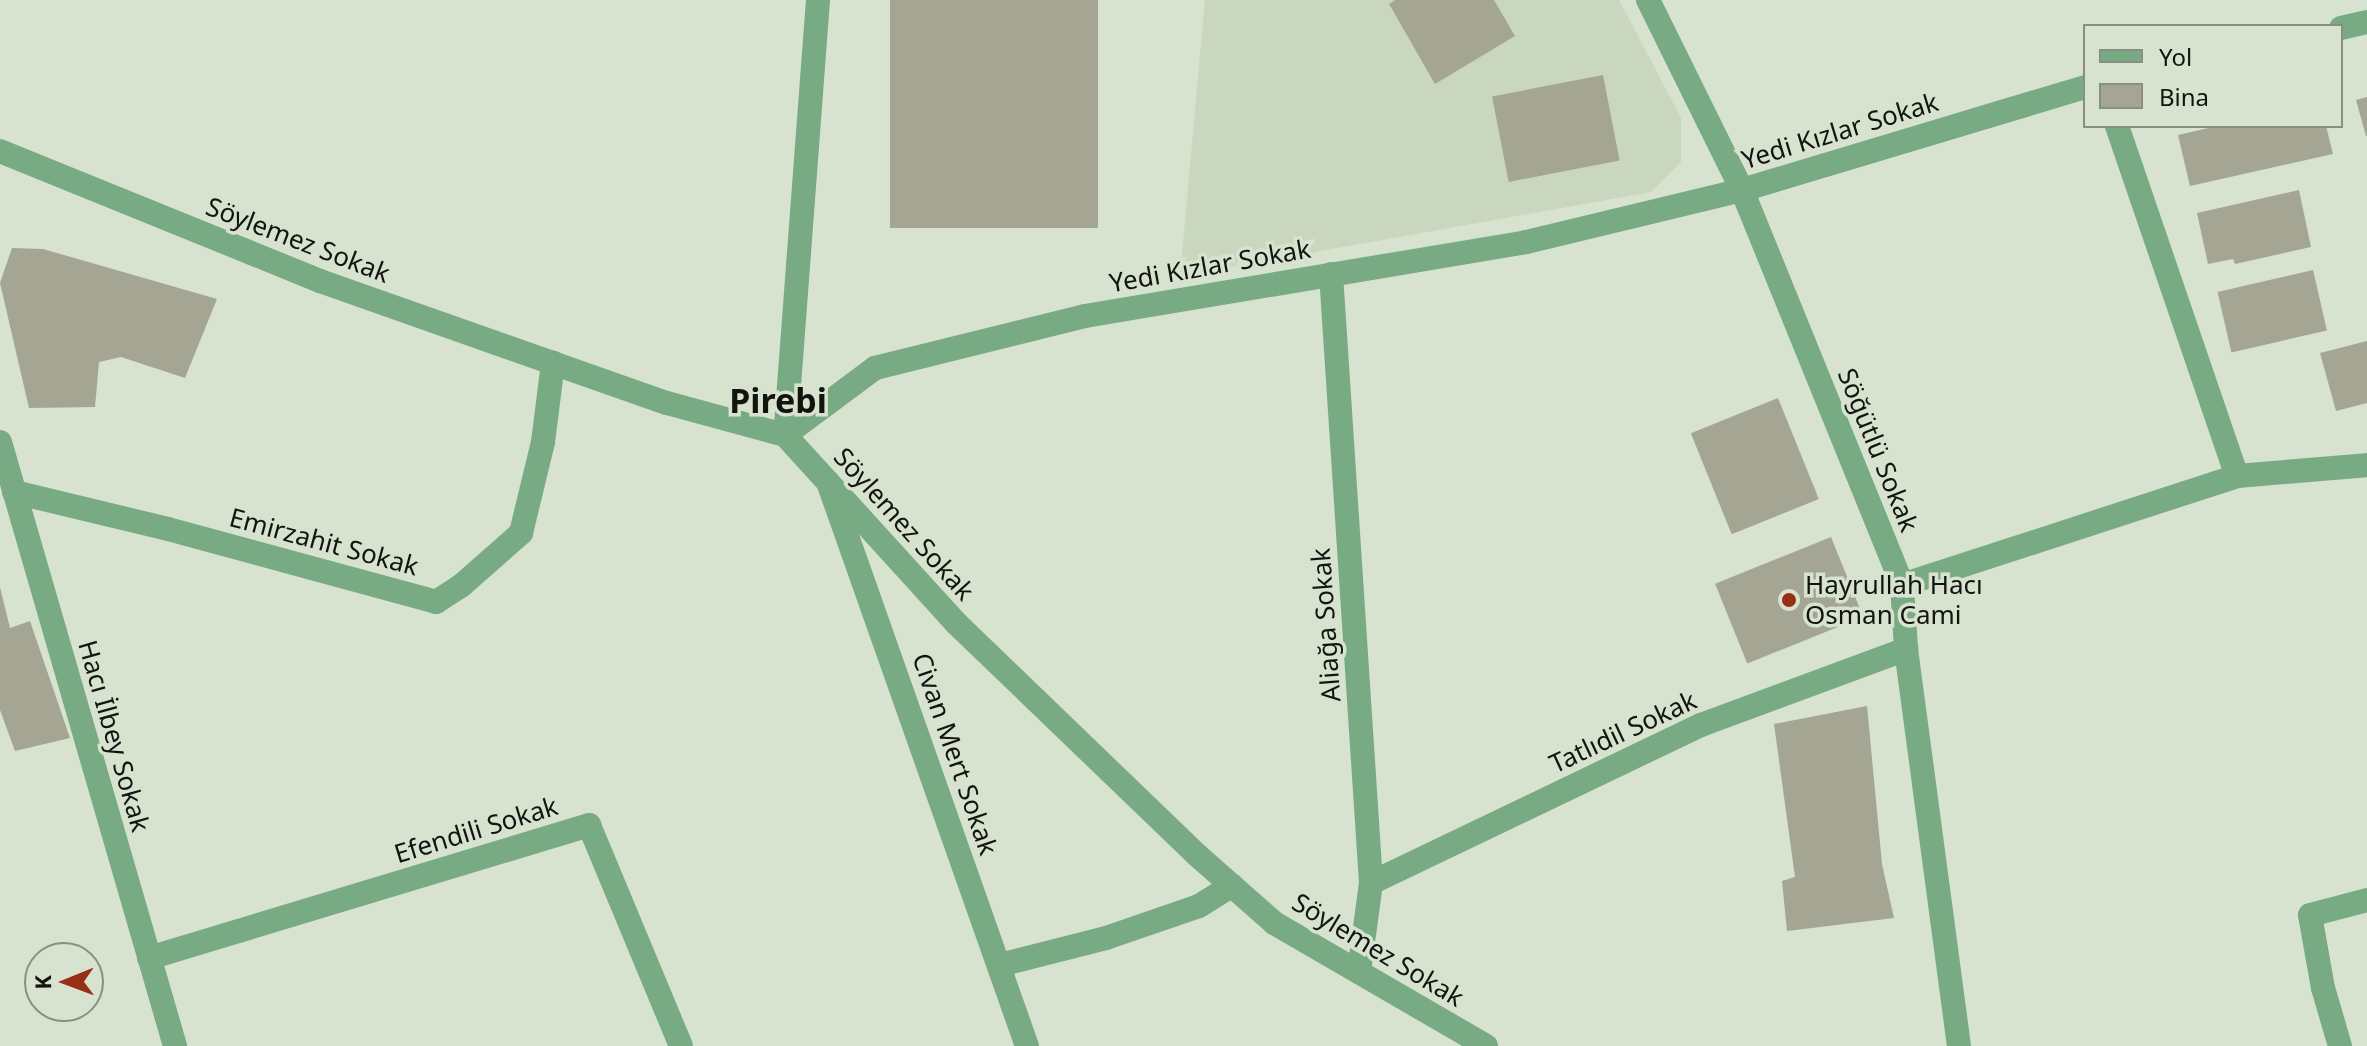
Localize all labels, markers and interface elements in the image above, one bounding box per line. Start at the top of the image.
legend [2083,24,2343,128]
text: Yol [2159,40,2192,73]
text: Bina [2159,80,2209,113]
street label: Yedi Kızlar Sokak [1738,86,1942,176]
street label: Söylemez Sokak [202,191,394,289]
street label: Yedi Kızlar Sokak [1107,233,1313,299]
street label: Söğütlü Sokak [1831,364,1925,536]
district label: Pirebi [729,381,827,421]
street label: Söylemez Sokak [827,441,981,607]
street label: Emirzahit Sokak [226,502,422,582]
street label: Aliağa Sokak [1305,547,1347,703]
place label: Hayrullah Hacı Osman Cami [1805,569,1983,630]
marker: Hayrullah Hacı Osman Cami [1780,591,1798,609]
street label: Hacı İlbey Sokak [72,637,156,835]
street label: Civan Mert Sokak [906,649,1004,859]
street label: Tatlıdil Sokak [1545,684,1701,780]
street label: Efendili Sokak [390,790,562,870]
street label: Söylemez Sokak [1287,887,1469,1013]
north arrow [24,942,104,1022]
text: K [27,975,57,990]

